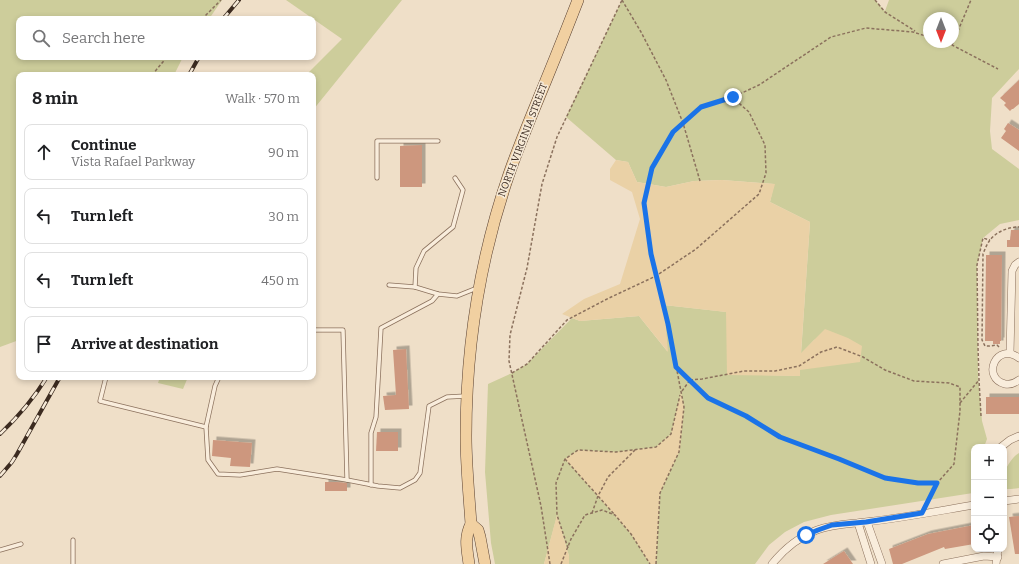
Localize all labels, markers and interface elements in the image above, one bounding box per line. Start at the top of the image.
north arrow [923,12,959,48]
search box [16,16,316,60]
icon: search [30,27,52,49]
text: Search here [62,29,145,47]
street label: NORTH VIRGINIA STREET [496,81,550,199]
text: 8 min [32,88,78,109]
route end [724,88,742,106]
text: Walk · 570 m [225,91,300,106]
text: Continue [71,136,137,154]
icon: ahead [33,141,55,163]
text: 90 m [268,145,299,160]
text: Vista Rafael Parkway [71,154,195,169]
icon: left [33,205,55,227]
text: Turn left [71,207,133,225]
text: 30 m [268,209,299,224]
icon: left [33,269,55,291]
text: Turn left [71,271,133,289]
text: 450 m [261,273,299,288]
icon: arrive [33,333,55,355]
text: Arrive at destination [71,335,218,353]
map controls [971,444,1007,552]
button: + [971,444,1007,480]
button: − [971,480,1007,516]
button: locate [971,516,1007,552]
route start [797,526,815,544]

